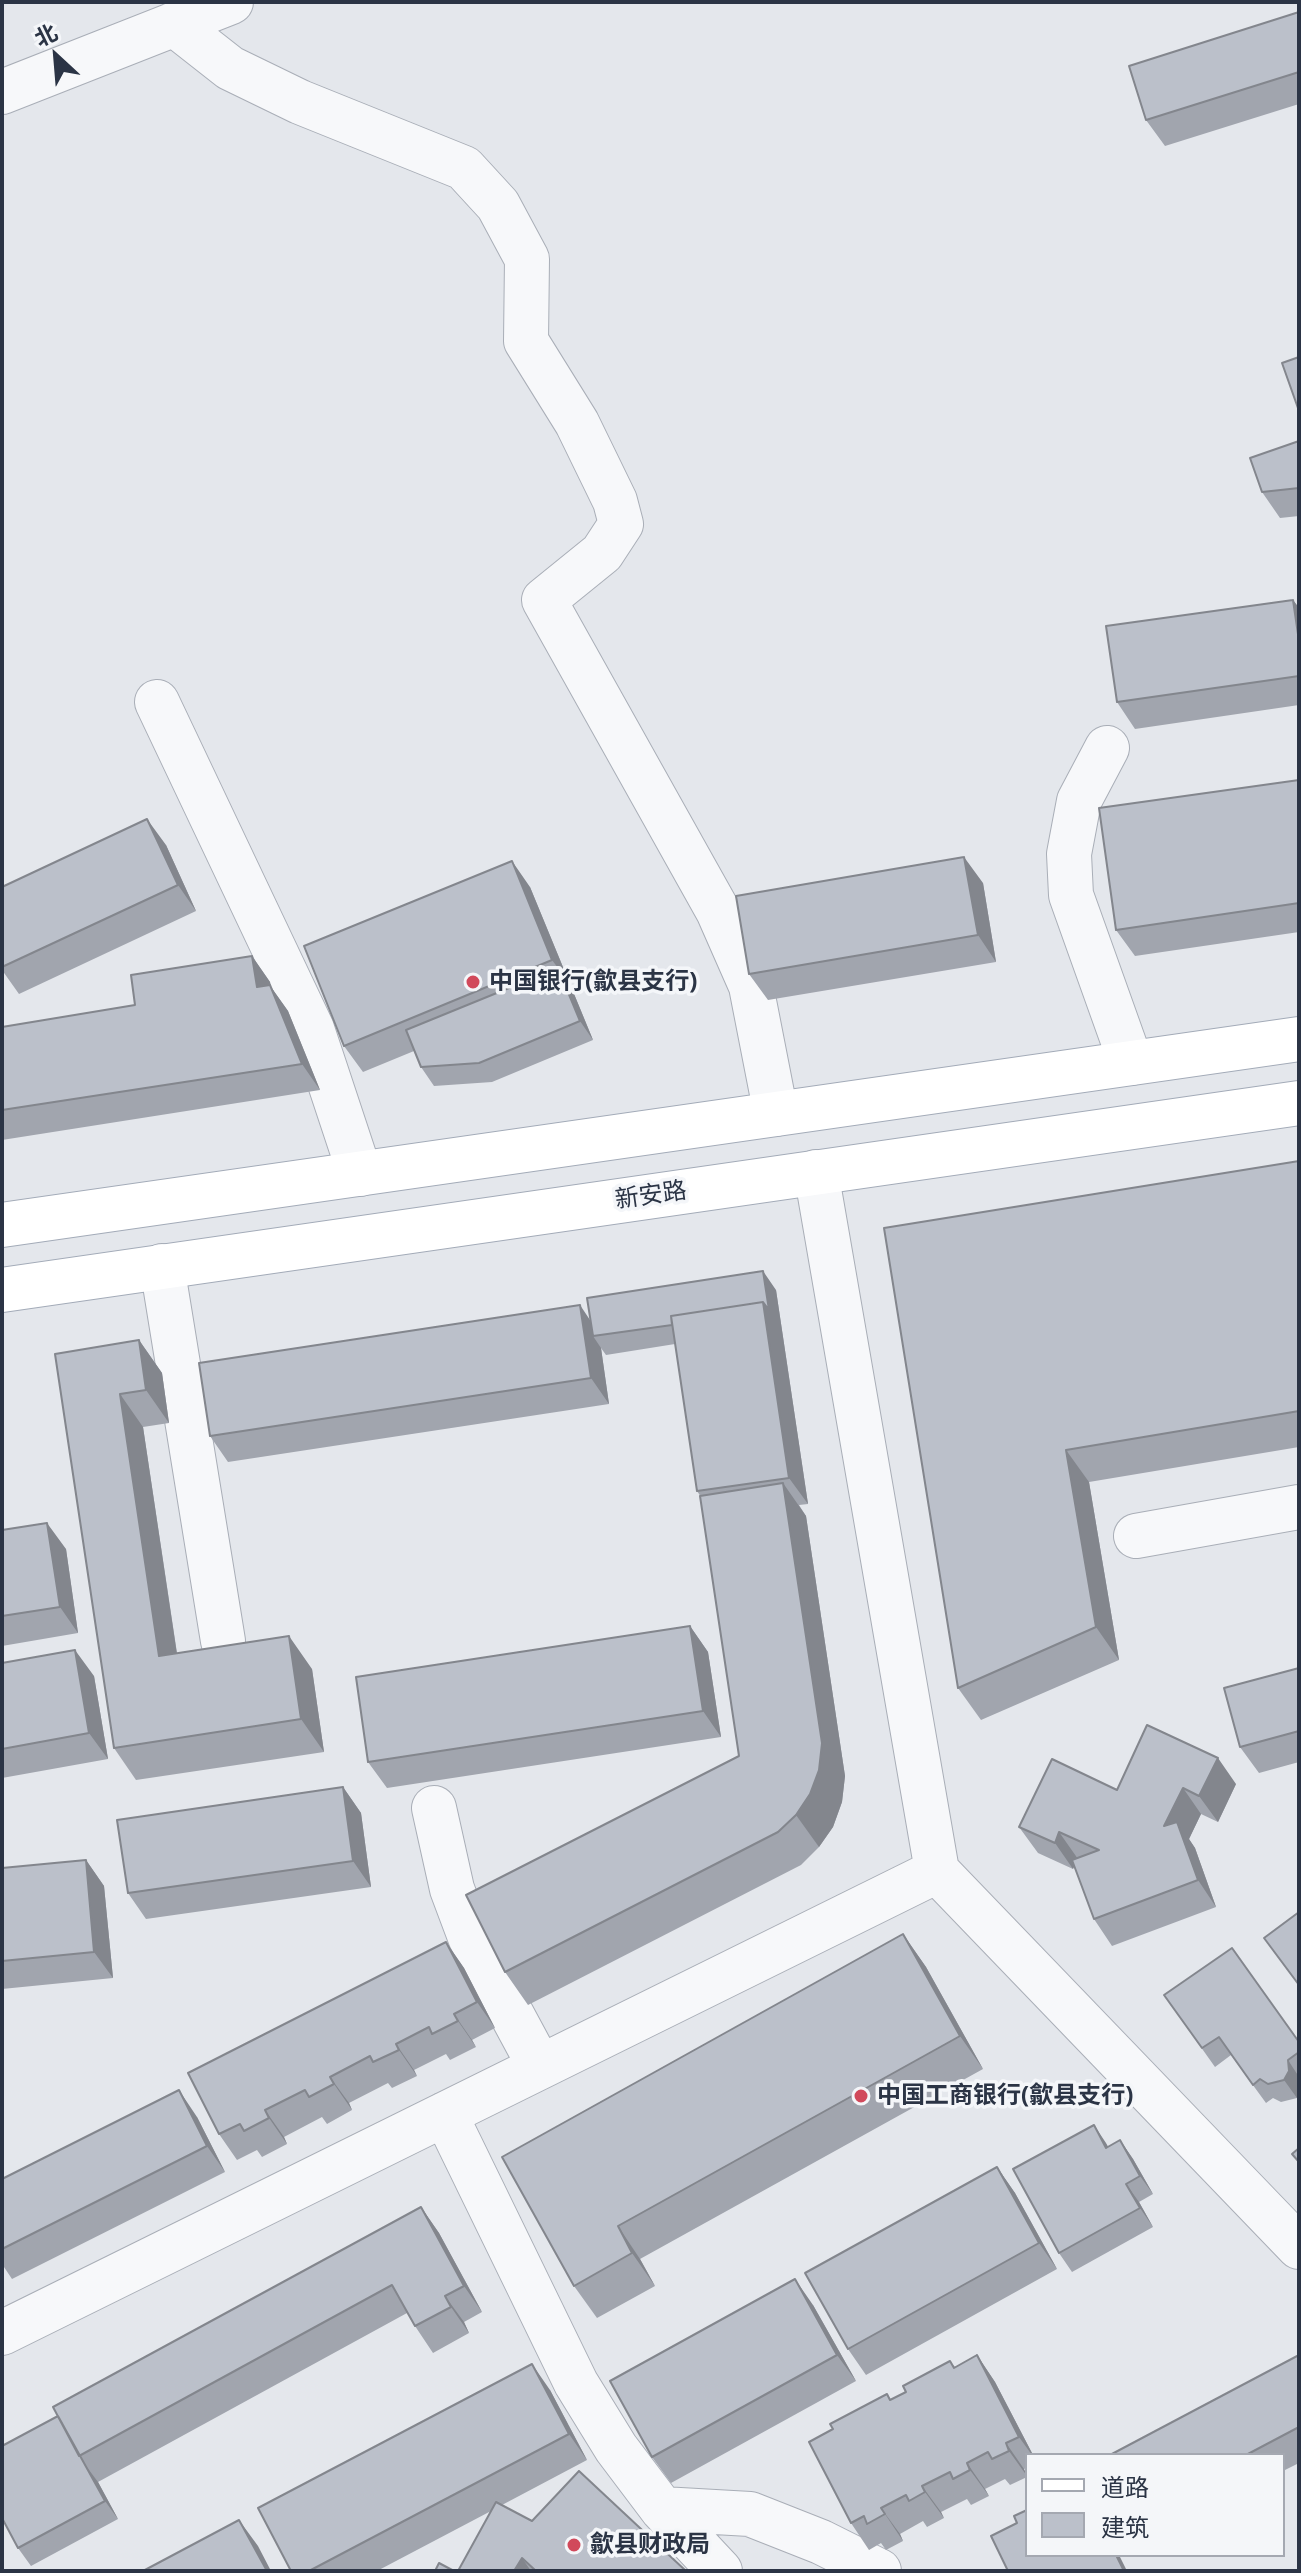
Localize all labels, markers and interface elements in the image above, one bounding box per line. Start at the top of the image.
north arrow [16,16,96,96]
text: 北 [29,16,62,53]
place label: 中国银行(歙县支行) [489,968,697,996]
marker: 中国银行(歙县支行) [464,973,482,991]
street label: 新安路 [613,1177,689,1215]
place label: 中国工商银行(歙县支行) [877,2082,1133,2110]
marker: 中国工商银行(歙县支行) [852,2087,870,2105]
legend [1025,2453,1285,2557]
text: 道路 [1101,2470,1149,2503]
text: 建筑 [1101,2510,1149,2543]
place label: 歙县财政局 [590,2531,710,2559]
marker: 歙县财政局 [565,2536,583,2554]

